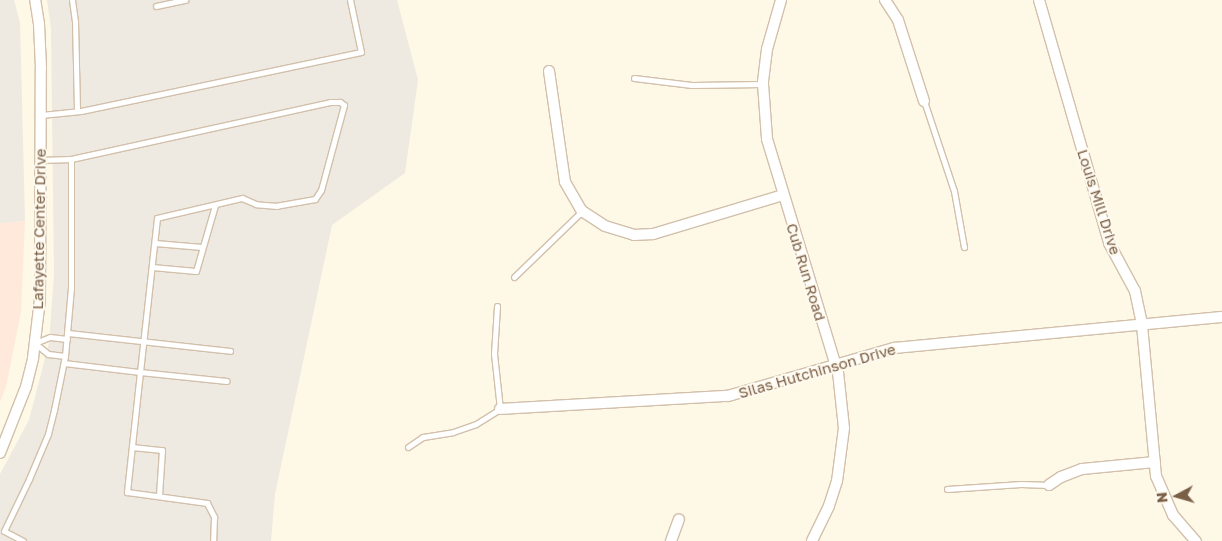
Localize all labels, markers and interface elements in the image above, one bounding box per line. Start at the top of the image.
street label: Louis Mill Drive [1074,147,1124,257]
street label: Lafayette Center Drive [29,148,49,310]
street label: Cub Run Road [783,221,829,323]
street label: Silas Hutchinson Drive [736,340,898,402]
north arrow [1152,471,1202,521]
text: N [1153,491,1171,504]

